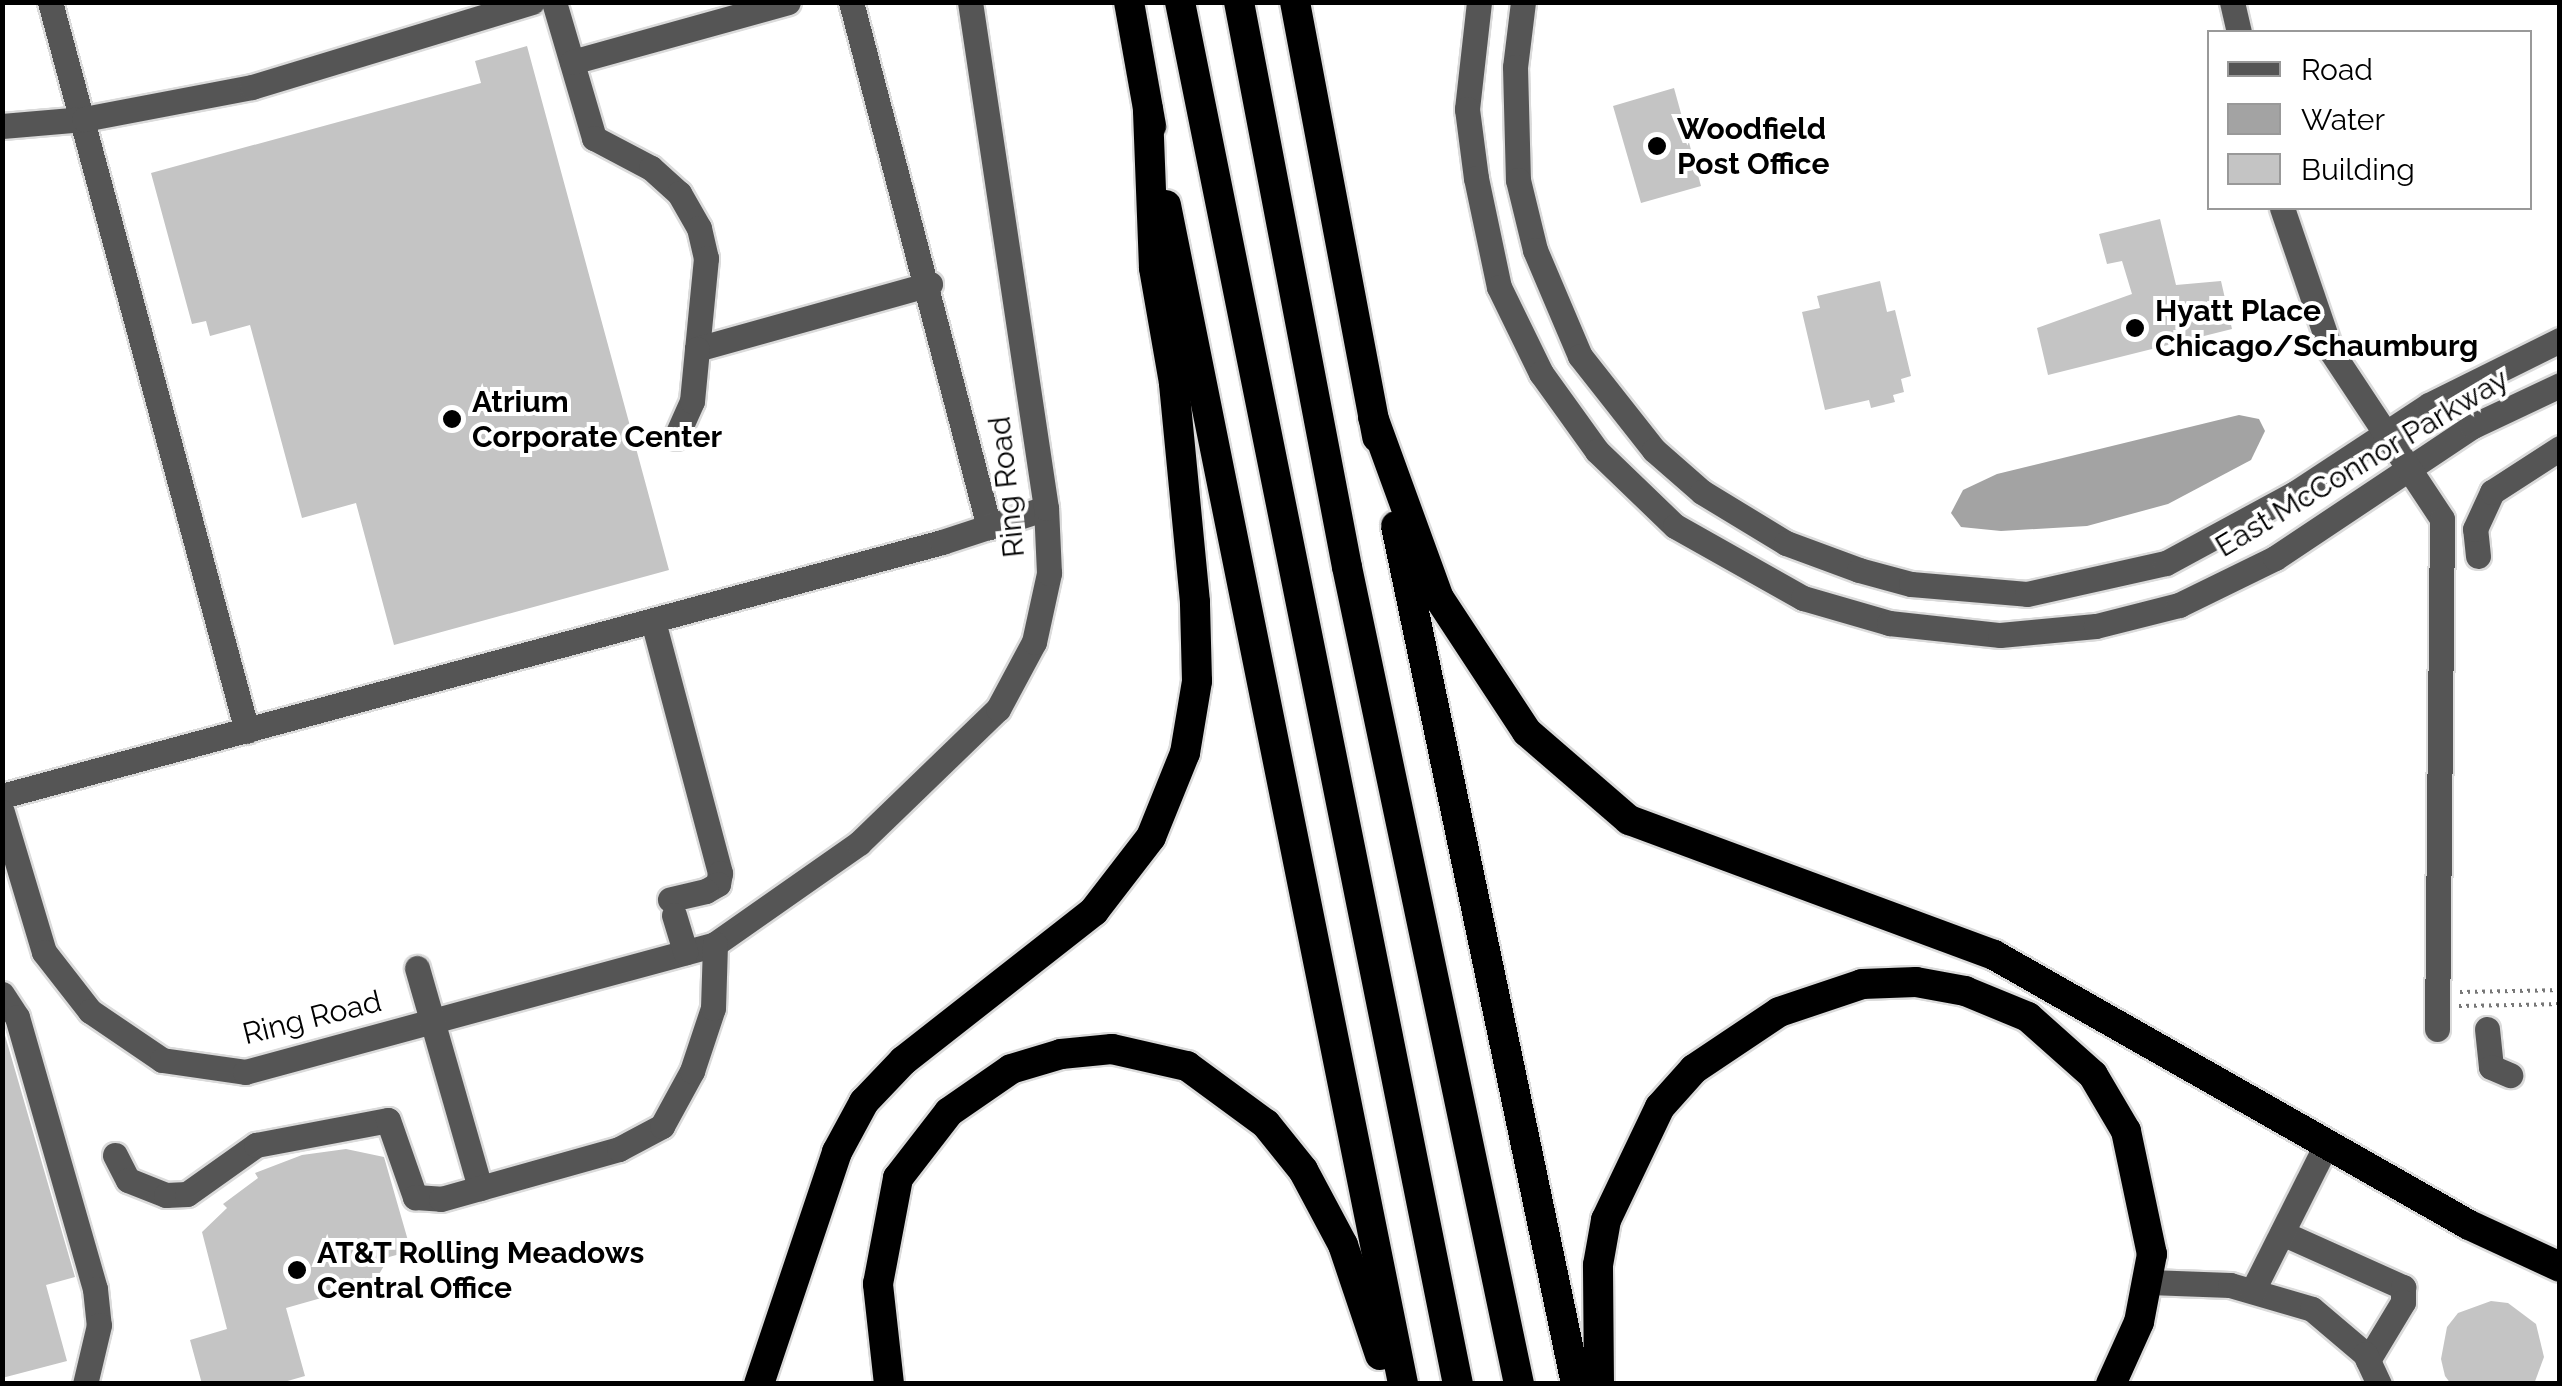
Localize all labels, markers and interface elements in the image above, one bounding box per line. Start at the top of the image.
legend [2207,30,2532,210]
text: Road [2301,52,2373,87]
text: Water [2301,102,2385,137]
place label: Woodfield Post Office [1677,111,1829,182]
marker: Woodfield Post Office [1646,135,1668,157]
text: Building [2301,152,2415,187]
place label: Hyatt Place Chicago/Schaumburg [2155,293,2478,364]
marker: Hyatt Place Chicago/Schaumburg [2124,317,2146,339]
street label: East McConnor Parkway [2209,361,2515,565]
place label: Atrium Corporate Center [472,384,722,454]
marker: Atrium Corporate Center [441,408,463,430]
street label: Ring Road [982,415,1032,559]
street label: Ring Road [239,983,385,1053]
place label: AT&T Rolling Meadows Central Office [317,1235,645,1306]
marker: AT&T Rolling Meadows Central Office [286,1259,308,1281]

